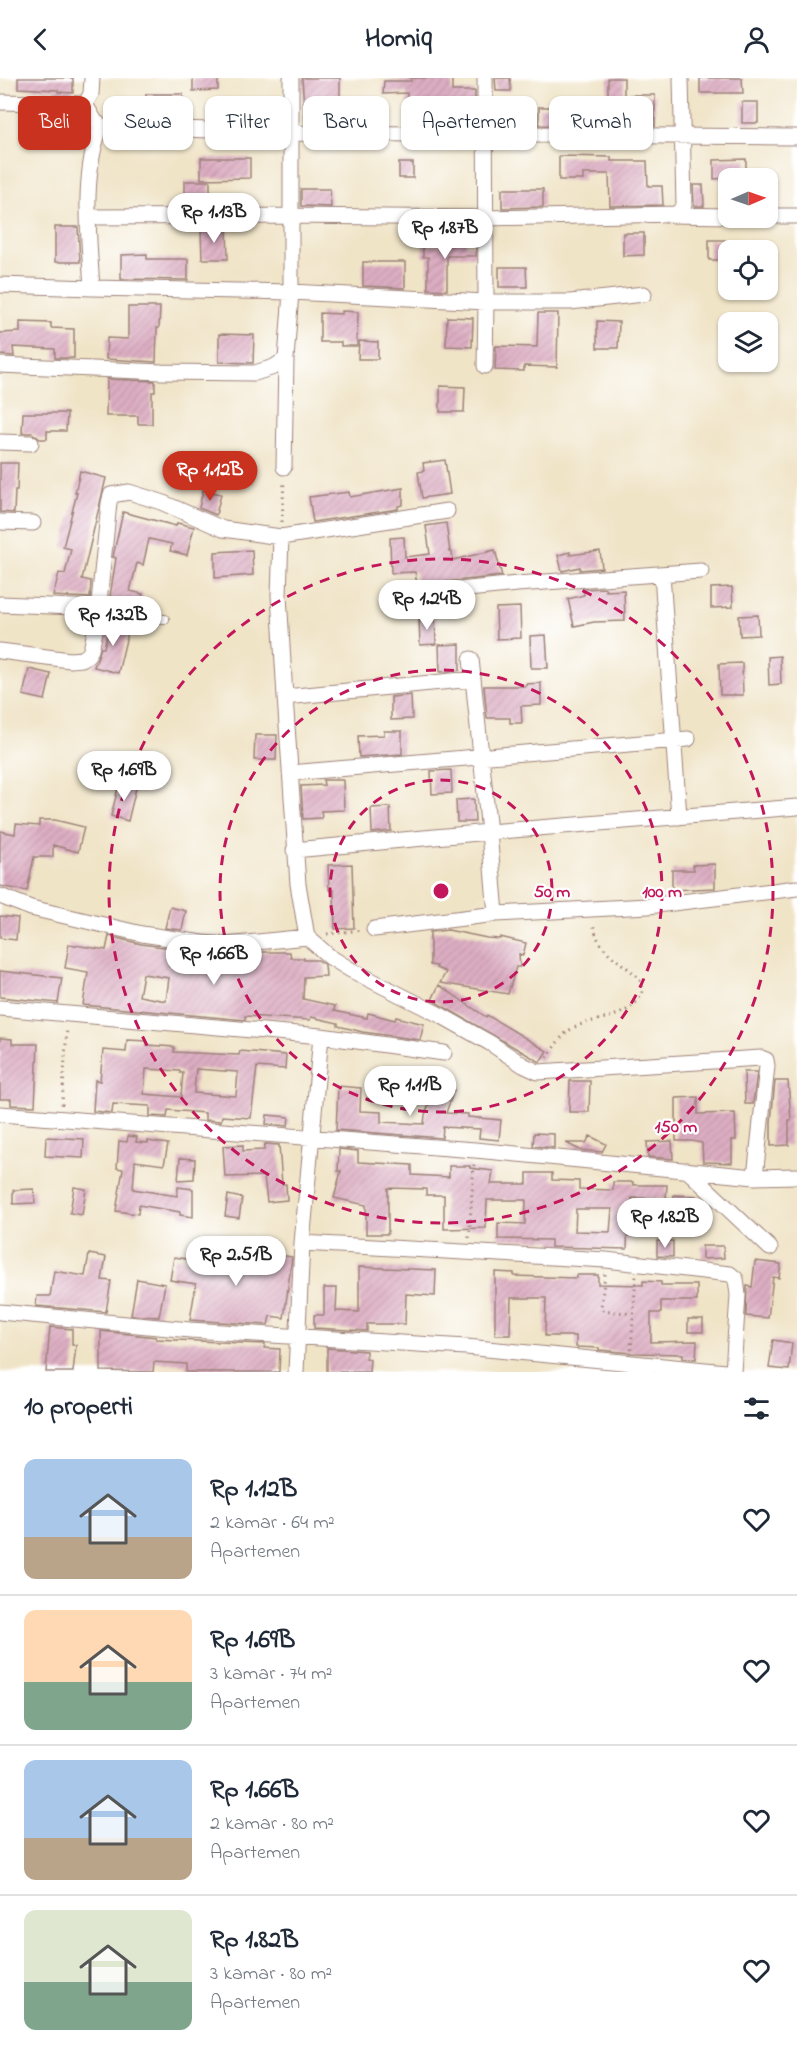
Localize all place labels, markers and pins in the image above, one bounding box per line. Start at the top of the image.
pin: Rp 1.13B [152,193,276,244]
pin: Rp 1.87B [383,209,507,260]
pin: Rp 1.12B [148,451,272,502]
pin: Rp 1.24B [365,580,489,631]
pin: Rp 1.32B [51,596,175,647]
pin: Rp 1.69B [62,751,186,802]
centre of rings [431,881,451,901]
pin: Rp 1.66B [152,935,276,986]
pin: Rp 1.11B [348,1066,472,1117]
pin: Rp 1.82B [603,1198,727,1249]
pin: Rp 2.51B [174,1236,298,1287]

